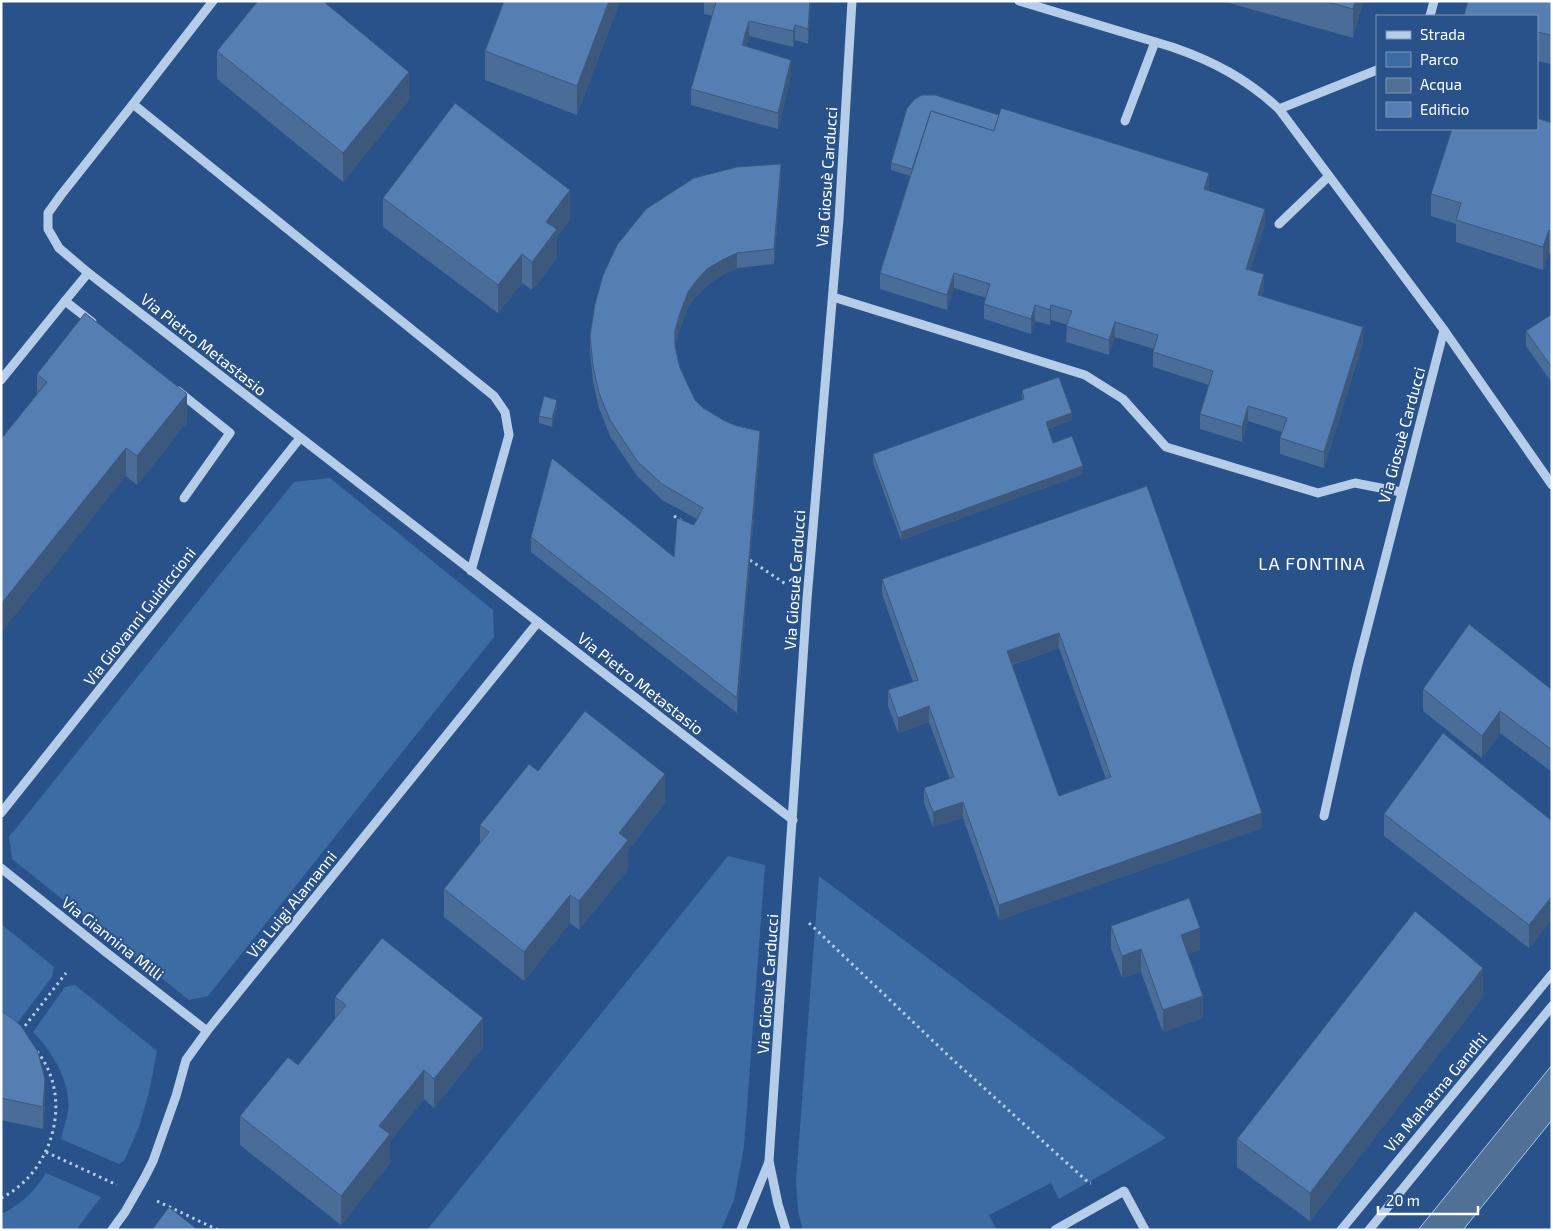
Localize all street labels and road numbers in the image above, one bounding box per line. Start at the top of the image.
street label: Via Giosuè Carducci [812,106,840,248]
street label: Via Pietro Metastasio [137,289,271,399]
street label: Via Giosuè Carducci [1374,365,1428,505]
street label: Via Giosuè Carducci [780,509,808,651]
street label: Via Giovanni Guidiccioni [79,543,199,689]
street label: Via Pietro Metastasio [574,628,708,738]
street label: Via Luigi Alamanni [242,847,340,961]
street label: Via Giannina Milli [58,892,168,984]
street label: Via Giosuè Carducci [753,913,781,1055]
street label: Via Mahatma Gandhi [1380,1028,1490,1156]

